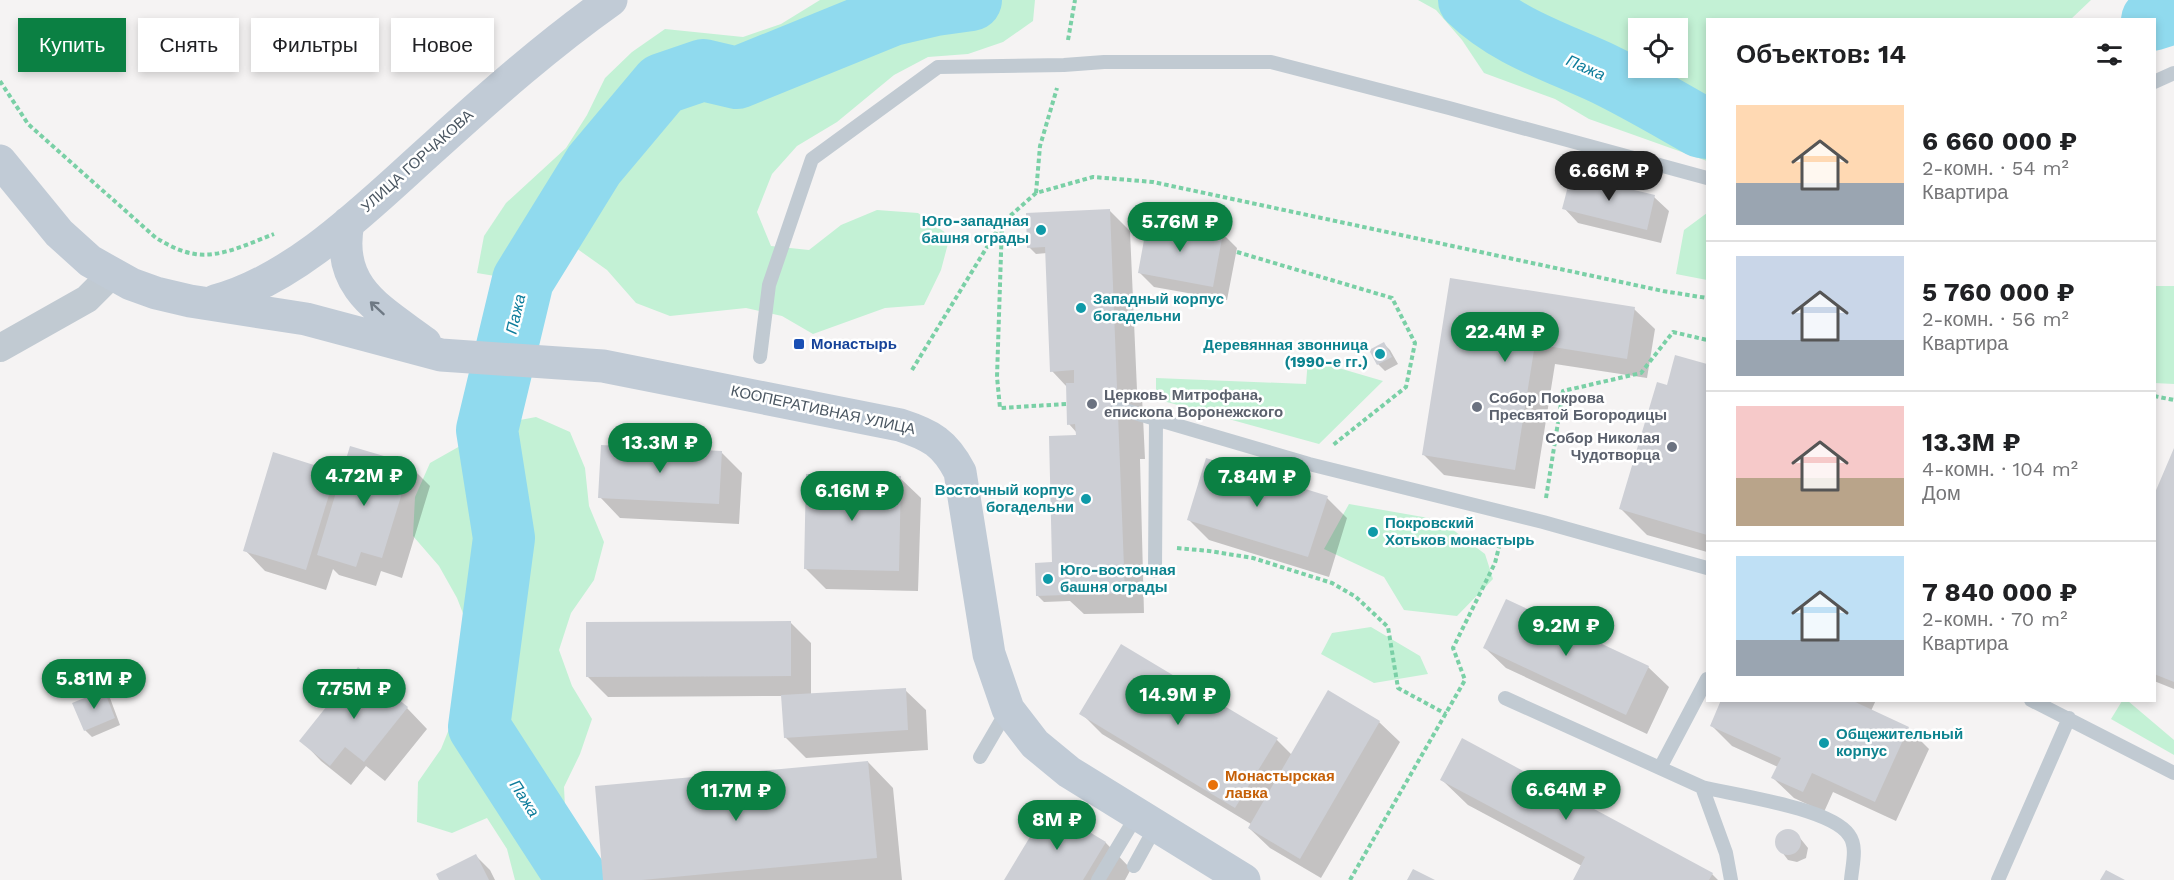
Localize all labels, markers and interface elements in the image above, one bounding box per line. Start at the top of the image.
chip: Купить [18,18,126,72]
chip: Снять [138,18,239,72]
chip: Фильтры [251,18,379,72]
chip: Новое [391,18,494,72]
map controls [1628,18,1688,78]
button: locate [1628,18,1688,78]
icon: filters [2093,38,2126,71]
text: Объектов: 14 [1736,39,1906,69]
water label: Пажа [1563,51,1608,84]
street label: УЛИЦА ГОРЧАКОВА [357,106,477,216]
text: 6 660 000 ₽ [1922,126,2077,156]
icon: home [1784,129,1856,201]
pin: 6.66M ₽ [1554,151,1664,202]
text: 2-комн. · 54 m² [1922,156,2069,180]
text: 6.66M ₽ [1569,158,1649,182]
text: Квартира [1922,180,2008,204]
pin: 5.76M ₽ [1125,202,1235,253]
text: 5.76M ₽ [1142,209,1218,233]
place label: Юго-западная башня ограды [922,212,1029,247]
marker: Юго-западная башня ограды [1034,223,1048,237]
text: 5 760 000 ₽ [1922,277,2075,307]
icon: home [1784,280,1856,352]
place label: Западный корпус богадельни [1093,290,1224,325]
water label: Пажа [502,292,529,336]
one-way arrow [370,300,385,315]
marker: Западный корпус богадельни [1074,301,1088,315]
text: 2-комн. · 56 m² [1922,307,2069,331]
pin: 22.4M ₽ [1450,312,1560,363]
text: 22.4M ₽ [1465,319,1545,343]
text: Квартира [1922,331,2008,355]
place label: Монастырь [811,335,897,353]
place label: Деревянная звонница (1990-е гг.) [1203,336,1369,371]
marker: Монастырь [792,337,806,351]
marker: Деревянная звонница (1990-е гг.) [1373,347,1387,361]
street label: КООПЕРАТИВНАЯ УЛИЦА [729,382,917,438]
place label: Церковь Митрофана, епископа Воронежского [1104,386,1283,421]
place label: Собор Покрова Пресвятой Богородицы [1489,389,1667,424]
marker: Церковь Митрофана, епископа Воронежского [1085,397,1099,411]
marker: Собор Покрова Пресвятой Богородицы [1470,400,1484,414]
pin: 13.3M ₽ [605,423,715,474]
text: 13.3M ₽ [1922,427,2021,457]
place label: Собор Николая Чудотворца [1545,429,1661,464]
text: 13.3M ₽ [622,430,698,454]
icon: home [1784,430,1856,502]
marker: Собор Николая Чудотворца [1665,440,1679,454]
pin: 4.72M ₽ [309,456,419,507]
pin: 7.84M ₽ [1202,457,1312,508]
text: 4-комн. · 104 m² [1922,457,2078,481]
text: 4.72M ₽ [325,463,403,487]
text: 7.84M ₽ [1218,464,1296,488]
pin: 6.16M ₽ [797,471,907,522]
text: 6.16M ₽ [815,478,889,502]
place label: Восточный корпус богадельни [935,481,1074,516]
text: Дом [1922,481,1961,505]
marker: Восточный корпус богадельни [1079,492,1093,506]
place label: Покровский Хотьков монастырь [1385,514,1535,549]
marker: Покровский Хотьков монастырь [1366,525,1380,539]
place label: Юго-восточная башня ограды [1060,561,1176,596]
marker: Юго-восточная башня ограды [1041,572,1055,586]
text: 7 840 000 ₽ [1922,577,2077,607]
icon: home [1784,580,1856,652]
pin: 9.2M ₽ [1517,606,1615,657]
text: 2-комн. · 70 m² [1922,607,2067,631]
text: 9.2M ₽ [1532,613,1600,637]
text: Квартира [1922,631,2008,655]
pin: 5.81M ₽ [39,659,149,710]
text: 5.81M ₽ [56,666,132,690]
pin: 7.75M ₽ [299,669,409,720]
pin: 14.9M ₽ [1123,675,1233,726]
text: 7.75M ₽ [317,676,391,700]
text: 14.9M ₽ [1139,682,1217,706]
place label: Общежительный корпус [1836,725,1963,760]
marker: Общежительный корпус [1817,736,1831,750]
place label: Монастырская лавка [1225,767,1335,802]
pin: 6.64M ₽ [1511,770,1621,821]
pin: 11.7M ₽ [681,771,791,822]
water label: Пажа [506,776,544,820]
text: 6.64M ₽ [1526,777,1606,801]
text: 11.7M ₽ [701,778,771,802]
marker: Монастырская лавка [1206,778,1220,792]
pin: 8M ₽ [1021,800,1093,851]
text: 8M ₽ [1032,807,1082,831]

